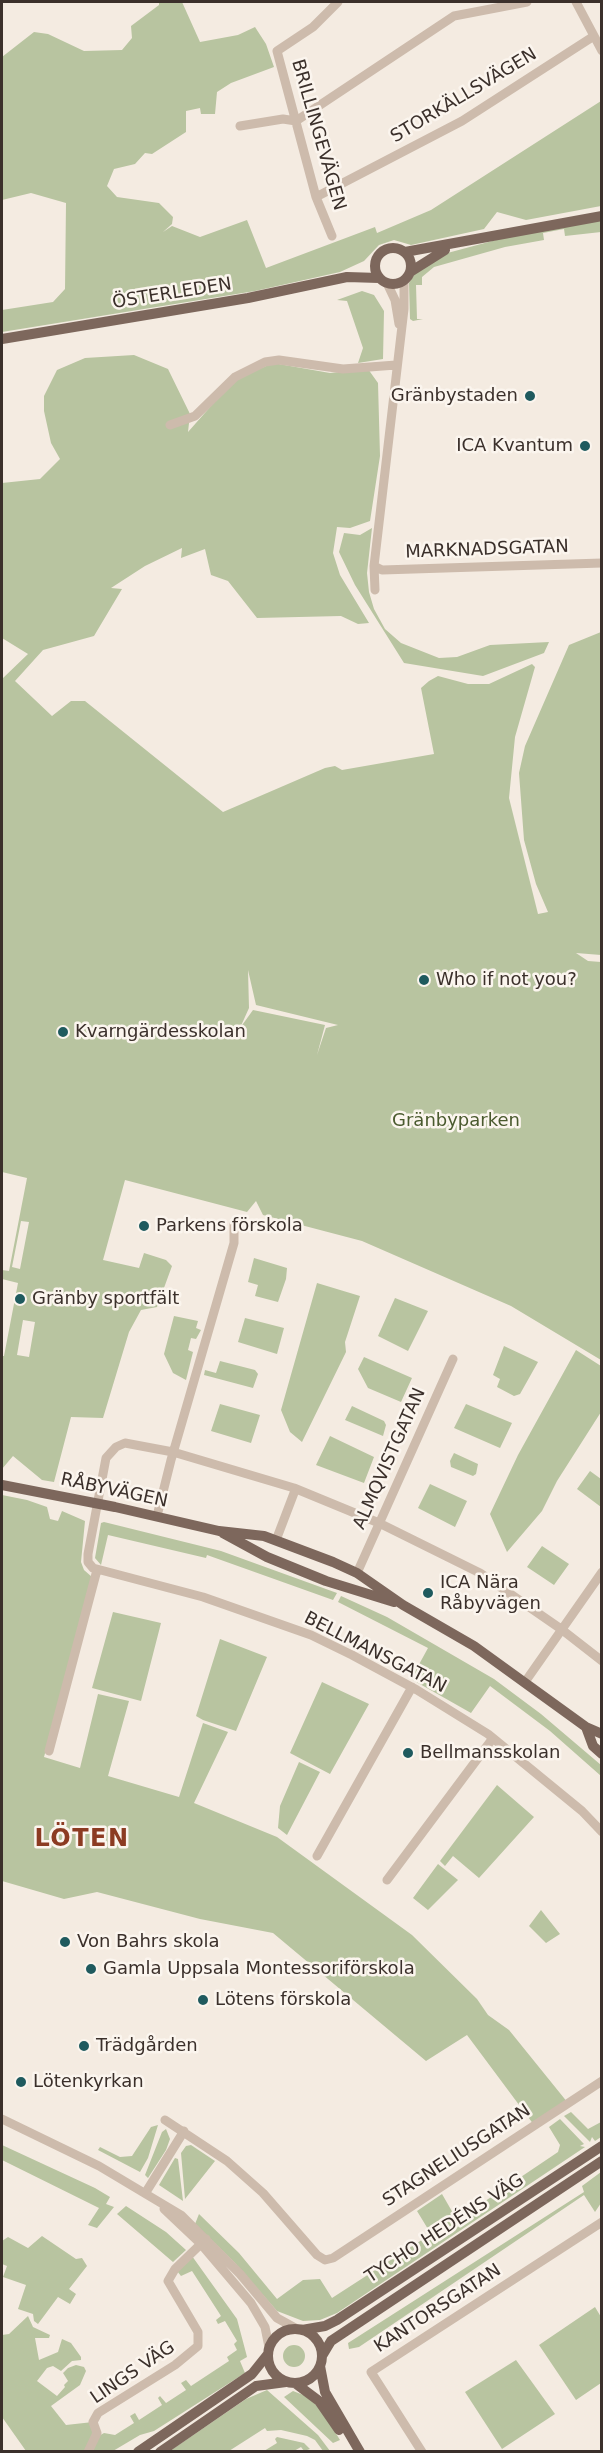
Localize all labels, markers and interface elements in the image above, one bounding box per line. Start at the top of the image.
street label: STORKÄLLSVÄGEN [387,44,541,148]
street label: BRILLINGEVÄGEN [286,57,350,213]
street label: ÖSTERLEDEN [111,274,233,314]
place label: Gränbystaden [391,385,518,407]
marker: Gränbystaden [523,389,537,403]
place label: ICA Kvantum [456,435,573,457]
marker: ICA Kvantum [578,439,592,453]
street label: MARKNADSGATAN [405,536,569,564]
place label: Who if not you? [436,969,577,991]
marker: Who if not you? [417,973,431,987]
place label: Kvarngärdesskolan [75,1021,246,1043]
marker: Kvarngärdesskolan [56,1025,70,1039]
park label: Gränbyparken [392,1110,520,1132]
place label: Parkens förskola [156,1215,303,1237]
marker: Parkens förskola [137,1219,151,1233]
place label: Gränby sportfält [32,1288,179,1310]
marker: Gränby sportfält [13,1292,27,1306]
street label: ALMQVISTGATAN [349,1385,431,1533]
street label: RÅBYVÄGEN [58,1469,170,1513]
place label: ICA Nära Råbyvägen [440,1572,541,1614]
marker: ICA Nära Råbyvägen [421,1586,435,1600]
street label: BELLMANSGATAN [300,1608,450,1698]
place label: Bellmansskolan [420,1742,560,1764]
marker: Bellmansskolan [401,1746,415,1760]
district label: LÖTEN [34,1826,130,1854]
place label: Von Bahrs skola [77,1931,220,1953]
marker: Von Bahrs skola [58,1935,72,1949]
place label: Gamla Uppsala Montessoriförskola [103,1958,415,1980]
marker: Gamla Uppsala Montessoriförskola [84,1962,98,1976]
place label: Lötens förskola [215,1989,351,2011]
marker: Lötens förskola [196,1993,210,2007]
place label: Trädgården [96,2035,198,2057]
marker: Trädgården [77,2039,91,2053]
place label: Lötenkyrkan [33,2071,144,2093]
marker: Lötenkyrkan [14,2075,28,2089]
street label: STAGNELIUSGATAN [379,2100,535,2212]
street label: TYCHO HEDÉNS VÄG [362,2170,528,2288]
street label: KANTORSGATAN [371,2260,505,2358]
street label: LINGS VÄG [87,2337,179,2409]

